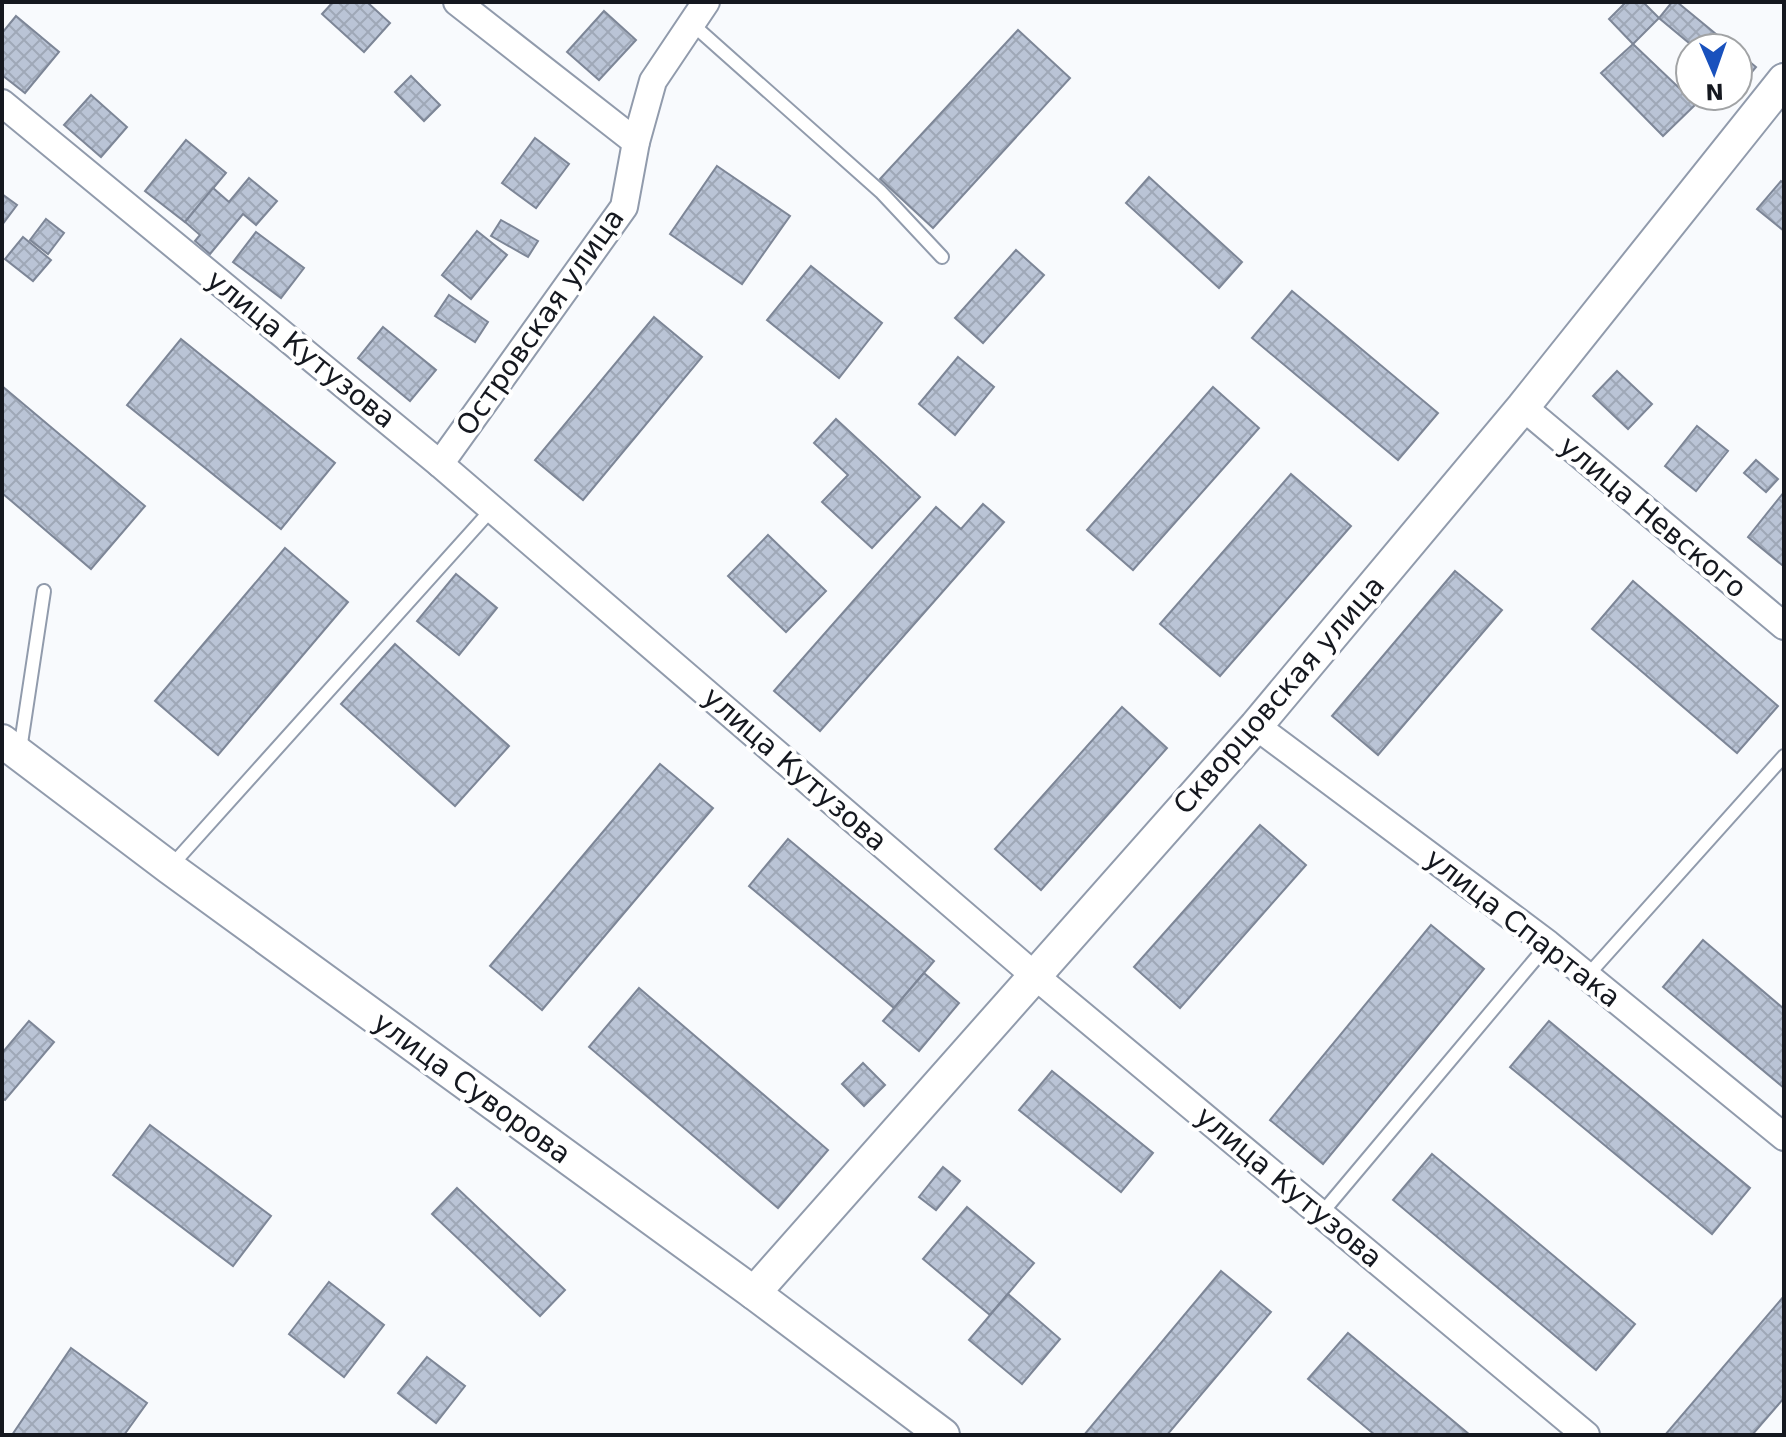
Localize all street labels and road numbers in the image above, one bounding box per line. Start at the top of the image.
street label: Островская улица [449,202,631,442]
street label: улица Кутузова [200,263,402,435]
street label: улица Невского [1553,429,1753,605]
street label: Скворцовская улица [1167,569,1391,821]
street label: улица Кутузова [696,680,894,858]
street label: улица Спартака [1419,842,1627,1014]
street label: улица Суворова [367,1005,577,1171]
street label: улица Кутузова [1189,1100,1389,1274]

